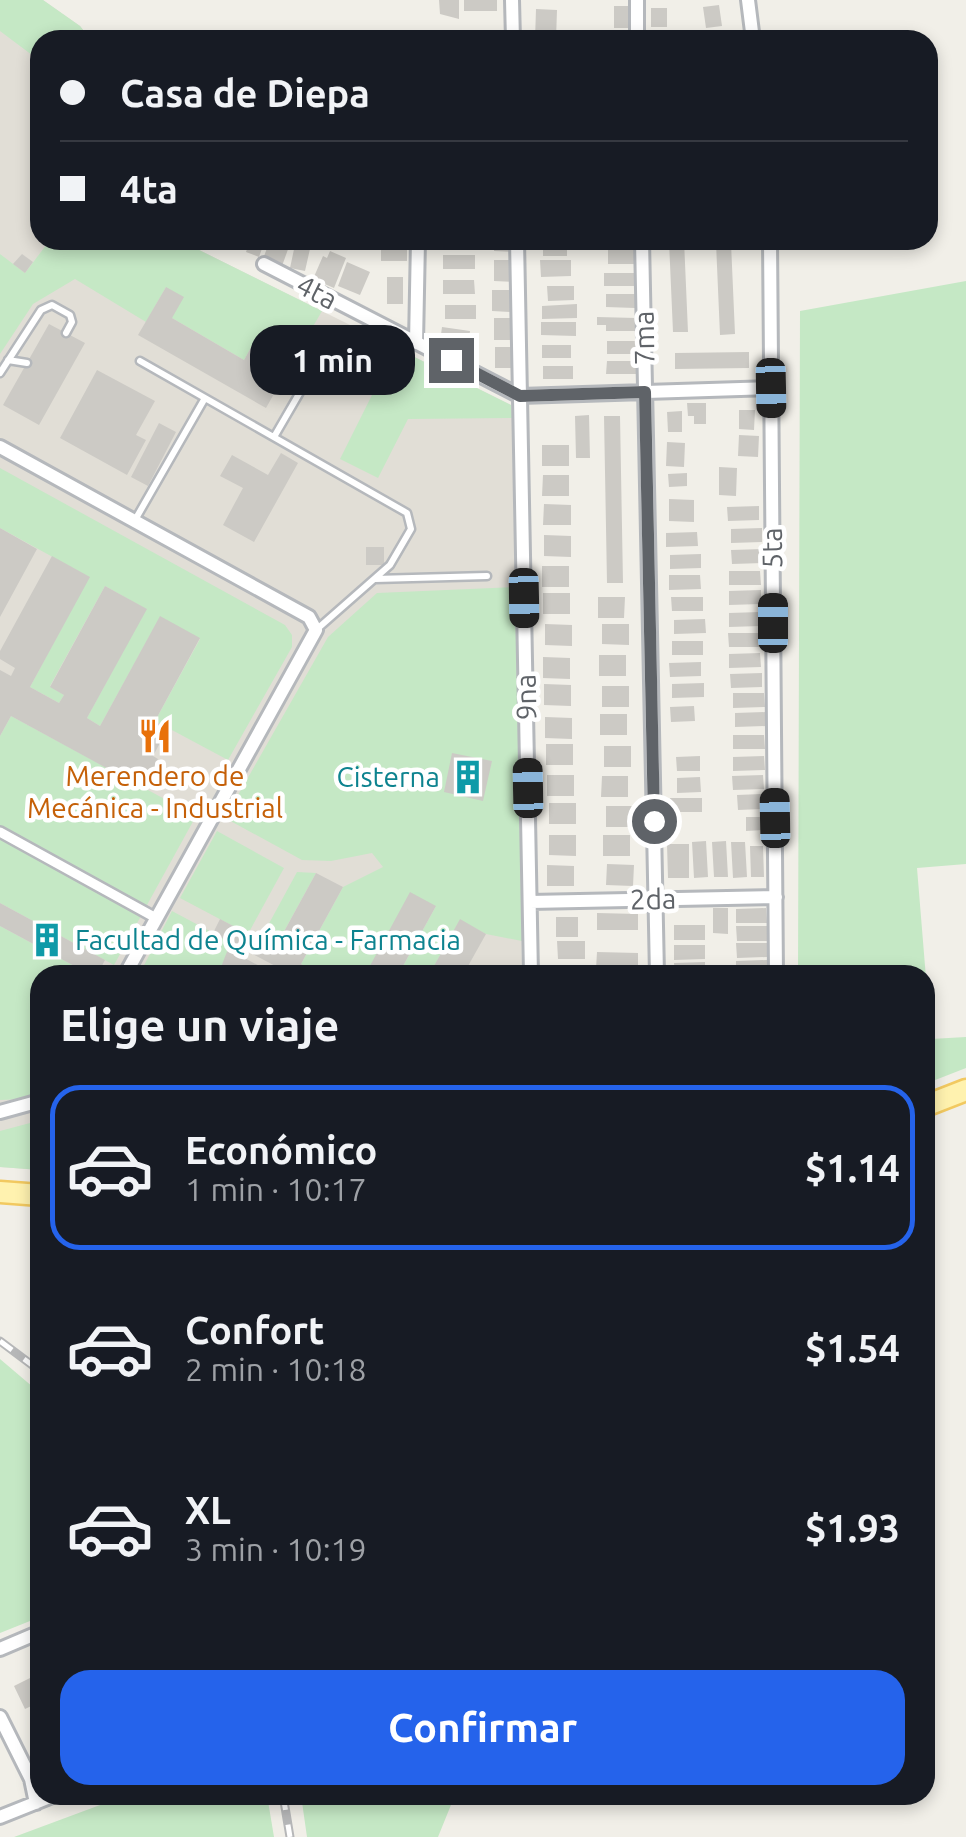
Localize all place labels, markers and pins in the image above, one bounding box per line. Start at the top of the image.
restaurant icon: Merendero de Mecánica - Industrial [136,717,174,755]
building icon: Cisterna [449,758,487,796]
place label: Merendero de Mecánica - Industrial [27,760,283,823]
place label: Cisterna [336,761,440,792]
building icon: Facultad de Química - Farmacia [28,921,66,959]
place label: Facultad de Química - Farmacia [75,924,461,955]

